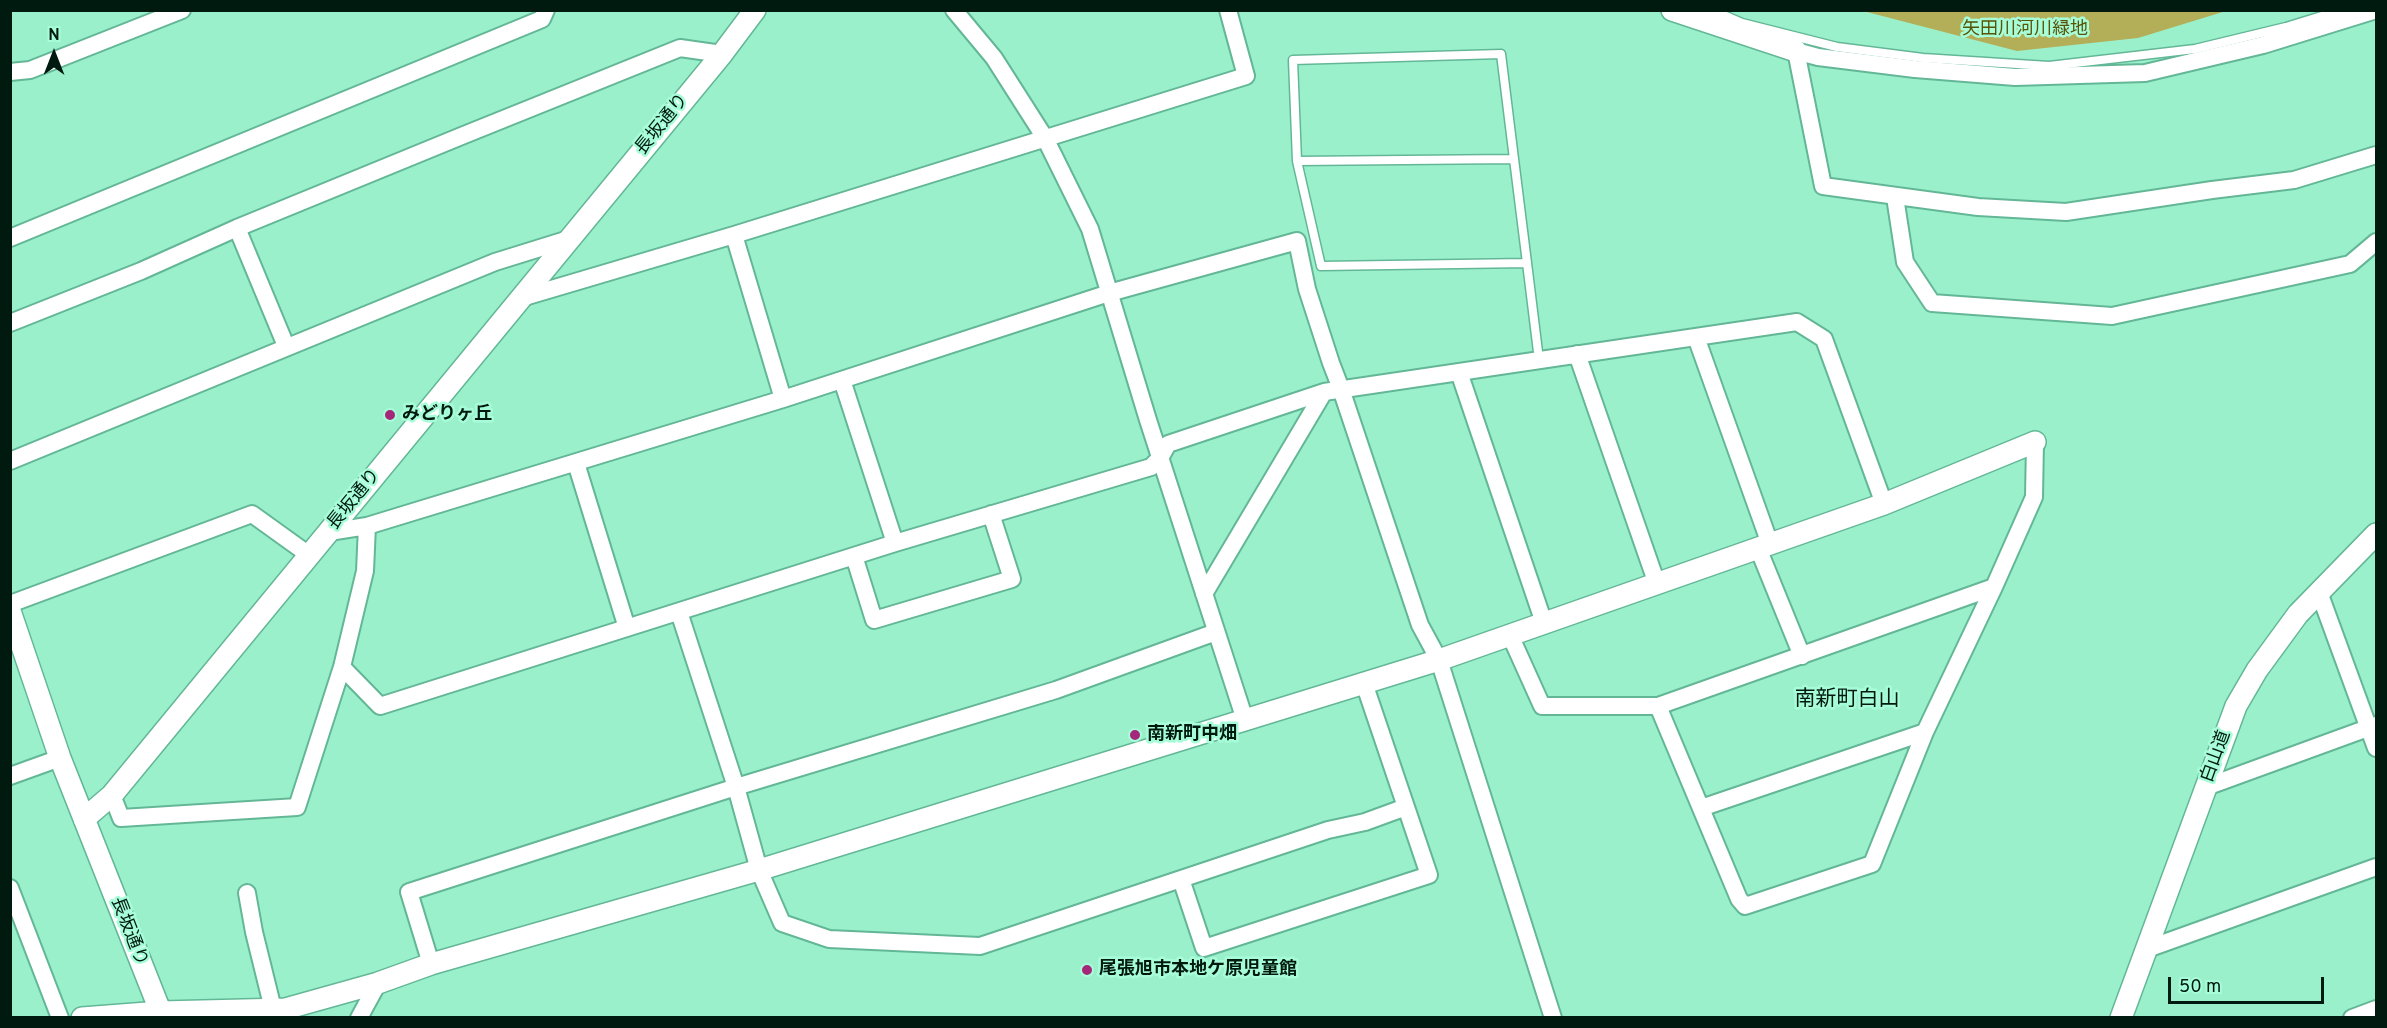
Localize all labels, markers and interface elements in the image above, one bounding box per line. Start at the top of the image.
park label: 矢田川河川緑地 [1962,19,2088,41]
north arrow [24,24,84,84]
text: N [48,26,60,46]
street label: 長坂通り [632,90,694,160]
place label: みどりヶ丘 [402,404,492,426]
marker: みどりヶ丘 [383,408,397,422]
street label: 長坂通り [324,465,386,535]
district label: 南新町白山 [1795,688,1899,714]
place label: 南新町中畑 [1147,724,1237,746]
marker: 南新町中畑 [1128,728,1142,742]
street label: 白山道 [2198,728,2236,786]
street label: 長坂通り [105,895,151,969]
place label: 尾張旭市本地ケ原児童館 [1099,959,1297,981]
marker: 尾張旭市本地ケ原児童館 [1080,963,1094,977]
scale bar [2171,965,2327,1003]
text: 50 m [2179,976,2221,999]

